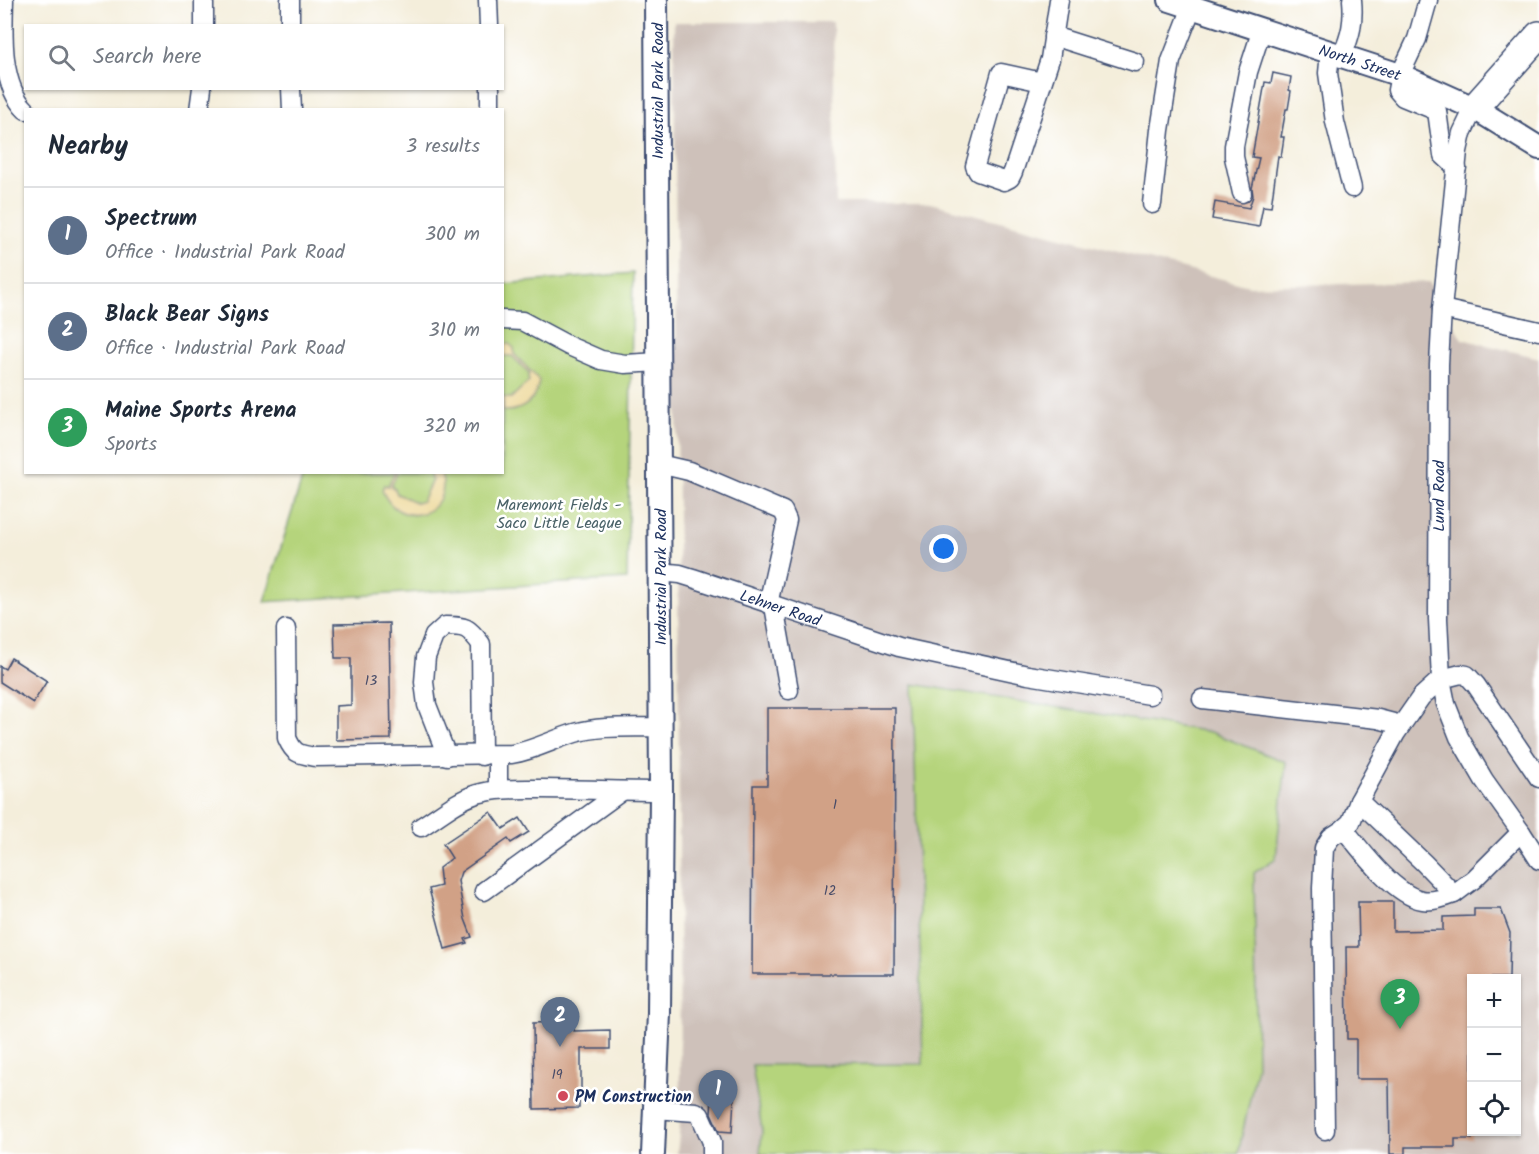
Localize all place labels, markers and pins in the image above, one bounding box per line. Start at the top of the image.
pin: 3 [1380,980,1420,1029]
pin: 2 [540,998,580,1047]
pin: 1 [698,1070,738,1120]
place label: PM Construction [575,1085,692,1110]
marker: PM Construction [556,1089,570,1103]

